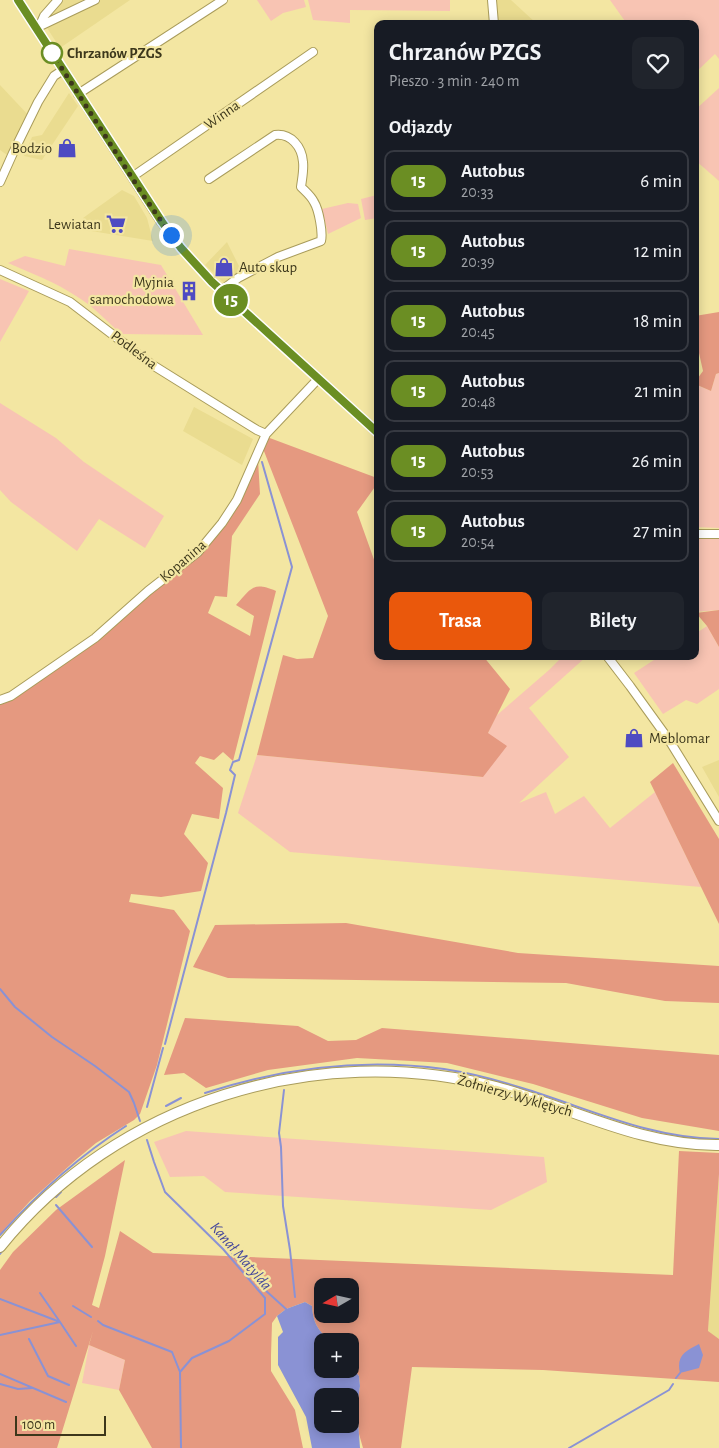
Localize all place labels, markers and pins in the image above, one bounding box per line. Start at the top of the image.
marker: Chrzanów PZGS [41,42,63,64]
place label: Chrzanów PZGS [67,46,162,61]
shop icon: Bodzio [56,137,78,159]
place label: Bodzio [12,141,52,156]
supermarket icon: Lewiatan [105,213,127,235]
place label: Lewiatan [48,217,101,232]
shop icon: Auto skup [213,256,235,278]
place label: Auto skup [239,260,297,275]
place label: Myjnia samochodowa [90,275,174,307]
building icon: Myjnia samochodowa [178,280,200,302]
shop icon: Meblomar [623,727,645,749]
place label: Meblomar [649,731,710,746]

